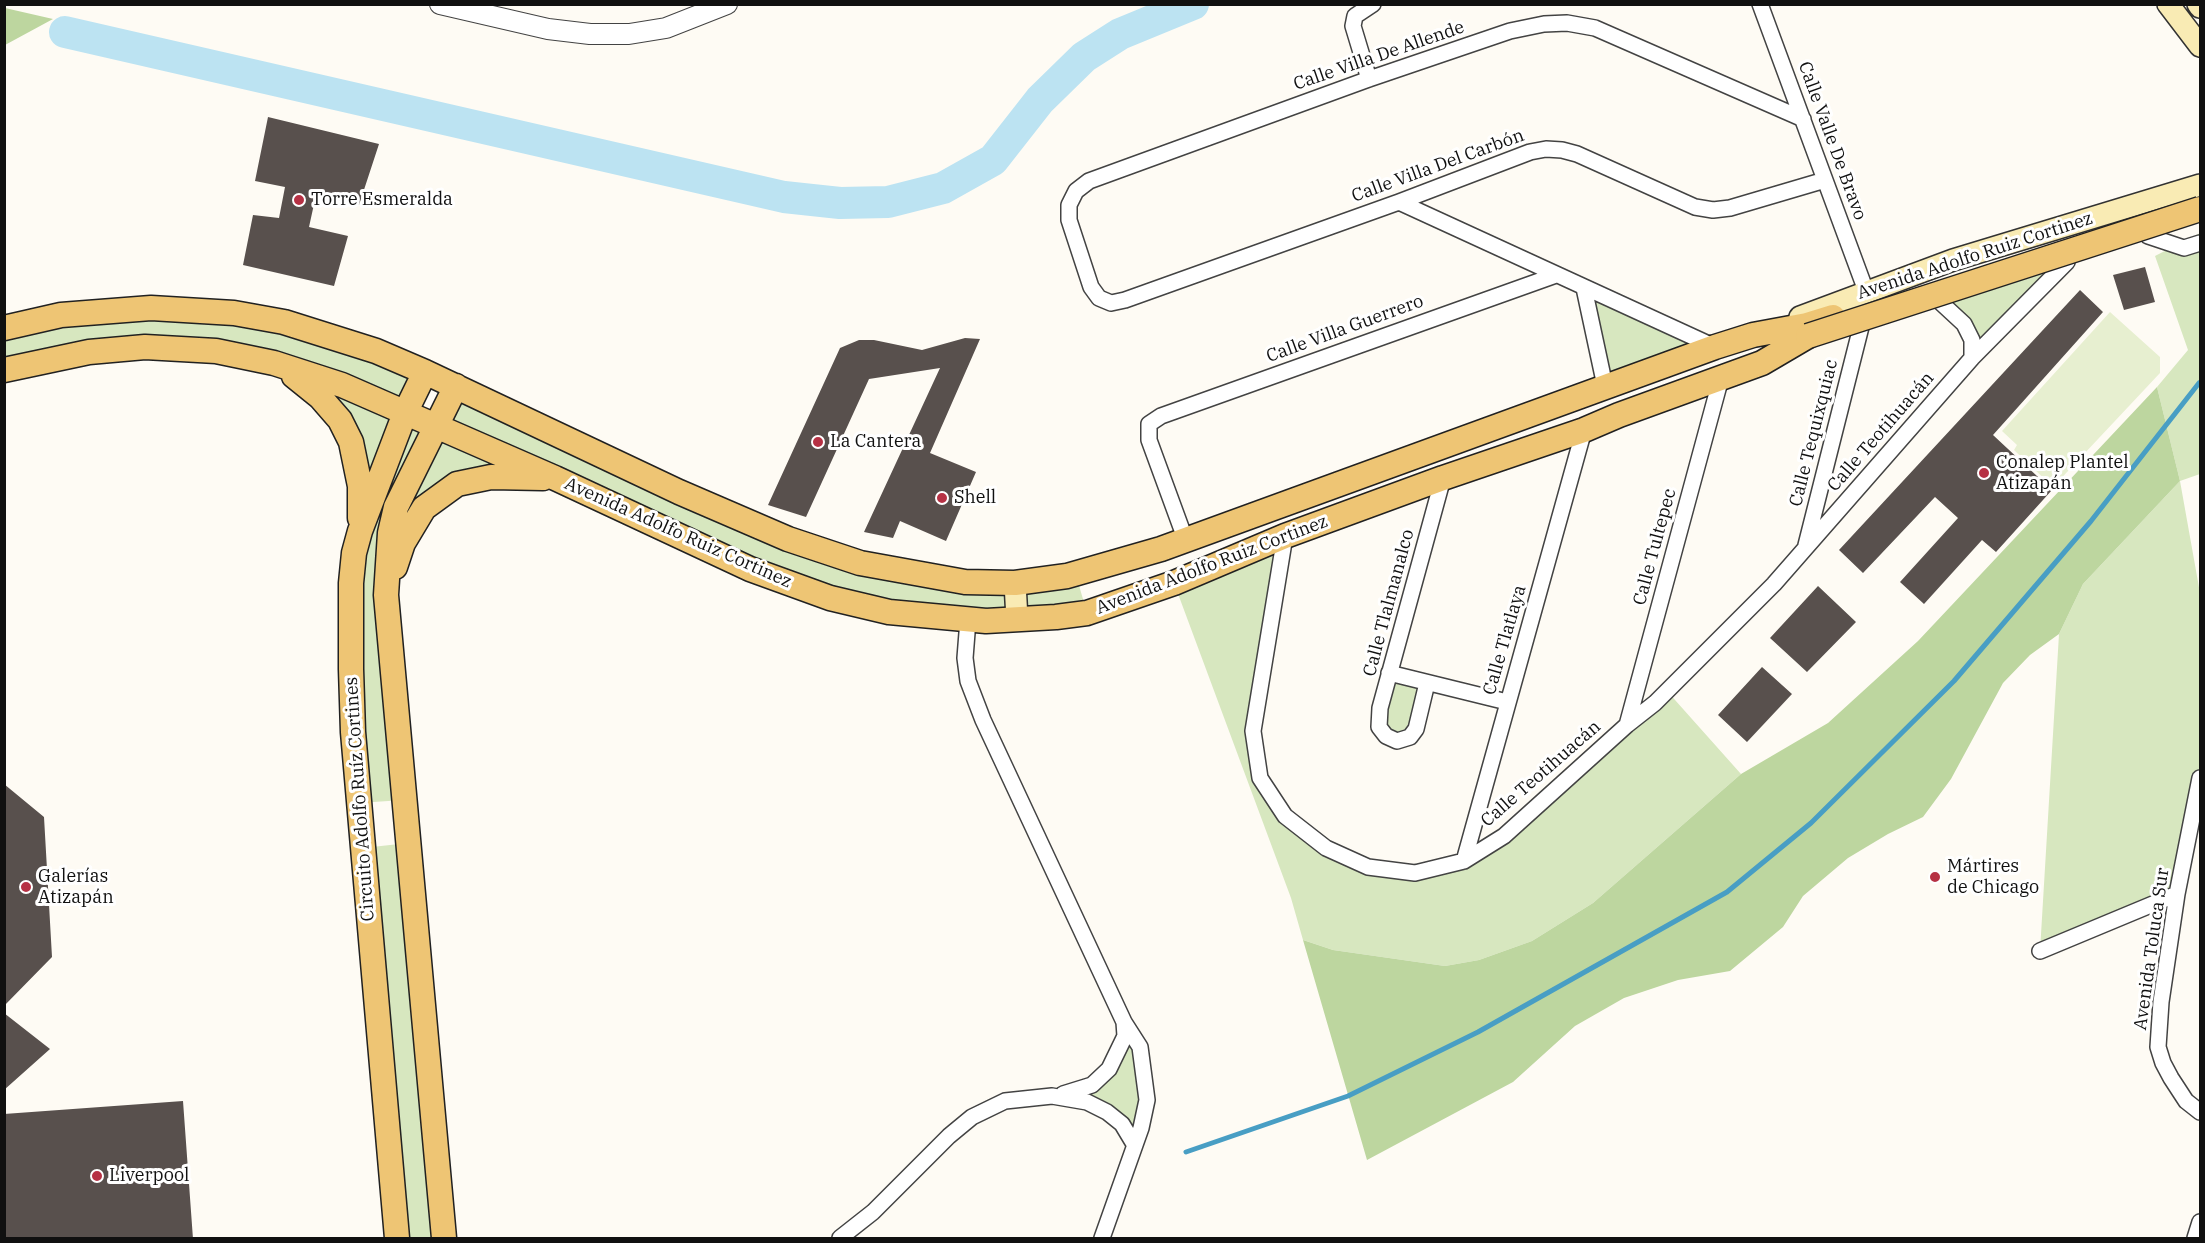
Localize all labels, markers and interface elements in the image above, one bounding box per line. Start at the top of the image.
street label: Calle Villa De Allende [1291,17,1467,95]
street label: Calle Valle De Bravo [1793,59,1871,223]
street label: Calle Villa Del Carbón [1349,125,1527,207]
place label: Torre Esmeralda [311,189,453,211]
marker: Torre Esmeralda [292,193,306,207]
street label: Avenida Adolfo Ruiz Cortinez [1854,208,2096,304]
street label: Calle Villa Guerrero [1264,291,1426,367]
street label: Calle Tequixquiac [1785,357,1843,509]
street label: Calle Teotihuacán [1823,368,1939,496]
place label: La Cantera [830,431,921,453]
marker: La Cantera [811,435,825,449]
place label: Conalep Plantel Atizapán [1996,452,2129,494]
marker: Conalep Plantel Atizapán [1977,466,1991,480]
street label: Avenida Adolfo Ruiz Cortinez [561,473,795,593]
street label: Calle Tultepec [1629,486,1681,608]
place label: Shell [954,487,996,509]
marker: Shell [935,491,949,505]
street label: Avenida Adolfo Ruiz Cortinez [1093,511,1331,619]
street label: Calle Tlalmanalco [1359,527,1419,679]
street label: Calle Tlatlaya [1479,583,1531,697]
street label: Circuito Adolfo Ruíz Cortines [341,676,379,922]
street label: Calle Teotihuacán [1477,716,1605,832]
place label: Mártires de Chicago [1947,856,2039,898]
place label: Galerías Atizapán [38,866,114,908]
street label: Avenida Toluca Sur [2130,866,2174,1032]
marker: Mártires de Chicago [1928,870,1942,884]
marker: Galerías Atizapán [19,880,33,894]
place label: Liverpool [109,1165,190,1187]
marker: Liverpool [90,1169,104,1183]

